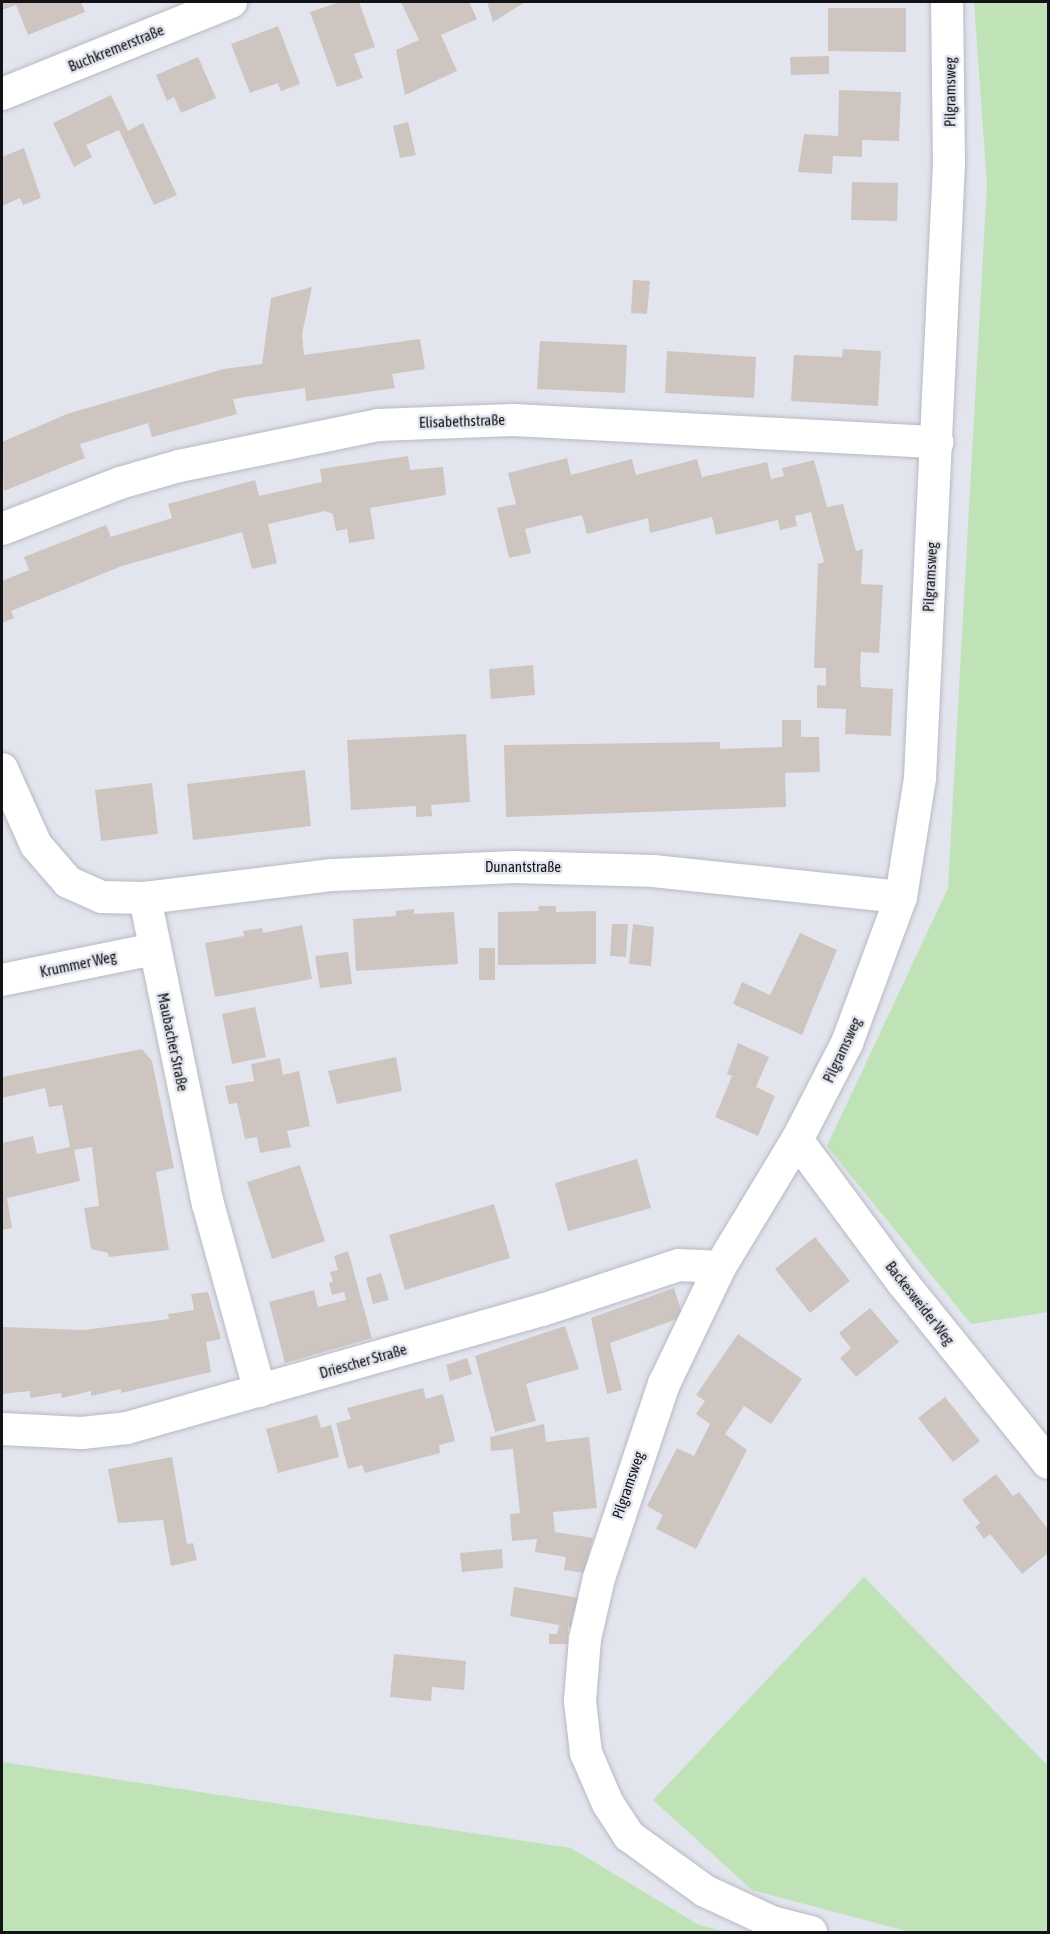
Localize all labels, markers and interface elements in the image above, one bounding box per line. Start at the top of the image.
street label: Buchkremerstraße [66,21,166,75]
street label: Pilgramsweg [941,57,959,127]
street label: Elisabethstraße [419,411,505,431]
street label: Pilgramsweg [919,542,941,612]
street label: Dunantstraße [485,858,561,876]
street label: Krummer Weg [38,947,118,981]
street label: Maubacher Straße [154,991,192,1093]
street label: Pilgramsweg [819,1014,865,1086]
street label: Backesweider Weg [882,1258,958,1348]
street label: Driescher Straße [317,1340,409,1382]
street label: Pilgramsweg [608,1449,648,1521]

